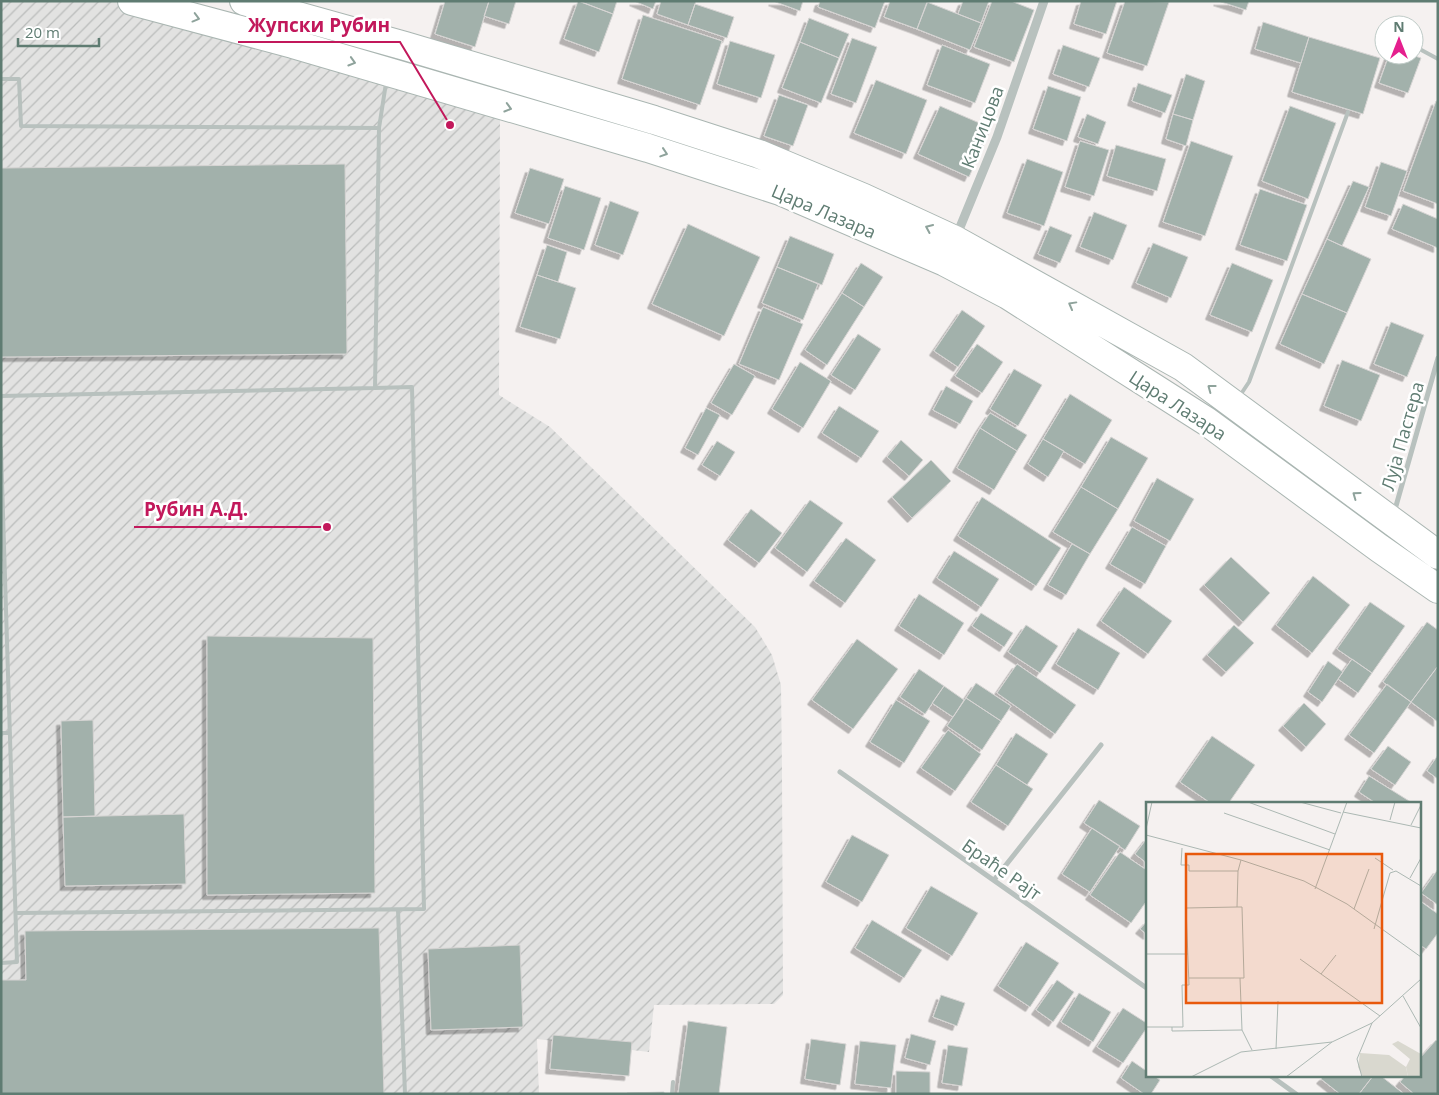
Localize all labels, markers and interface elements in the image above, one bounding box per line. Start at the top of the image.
callout: Жупски Рубин [238,8,400,42]
text: Жупски Рубин [248,12,390,38]
one-way arrow [191,13,199,23]
scale bar [18,15,99,47]
north arrow [1374,15,1424,65]
text: N [1393,17,1405,36]
text: 20 m [25,22,60,42]
one-way arrow [348,57,356,67]
street label: Каницова [955,82,1009,172]
one-way arrow [504,102,513,113]
one-way arrow [660,148,668,158]
street label: Цара Лазара [768,178,880,244]
one-way arrow [925,224,934,234]
one-way arrow [1068,301,1077,311]
street label: Цара Лазара [1125,365,1231,445]
street label: Луја Пастера [1375,379,1429,493]
one-way arrow [1208,386,1217,394]
callout: Рубин А.Д. [134,493,258,527]
one-way arrow [1353,493,1362,501]
text: Рубин А.Д. [144,496,248,522]
inset map [1146,802,1422,1078]
street label: Браће Рајт [958,833,1047,905]

